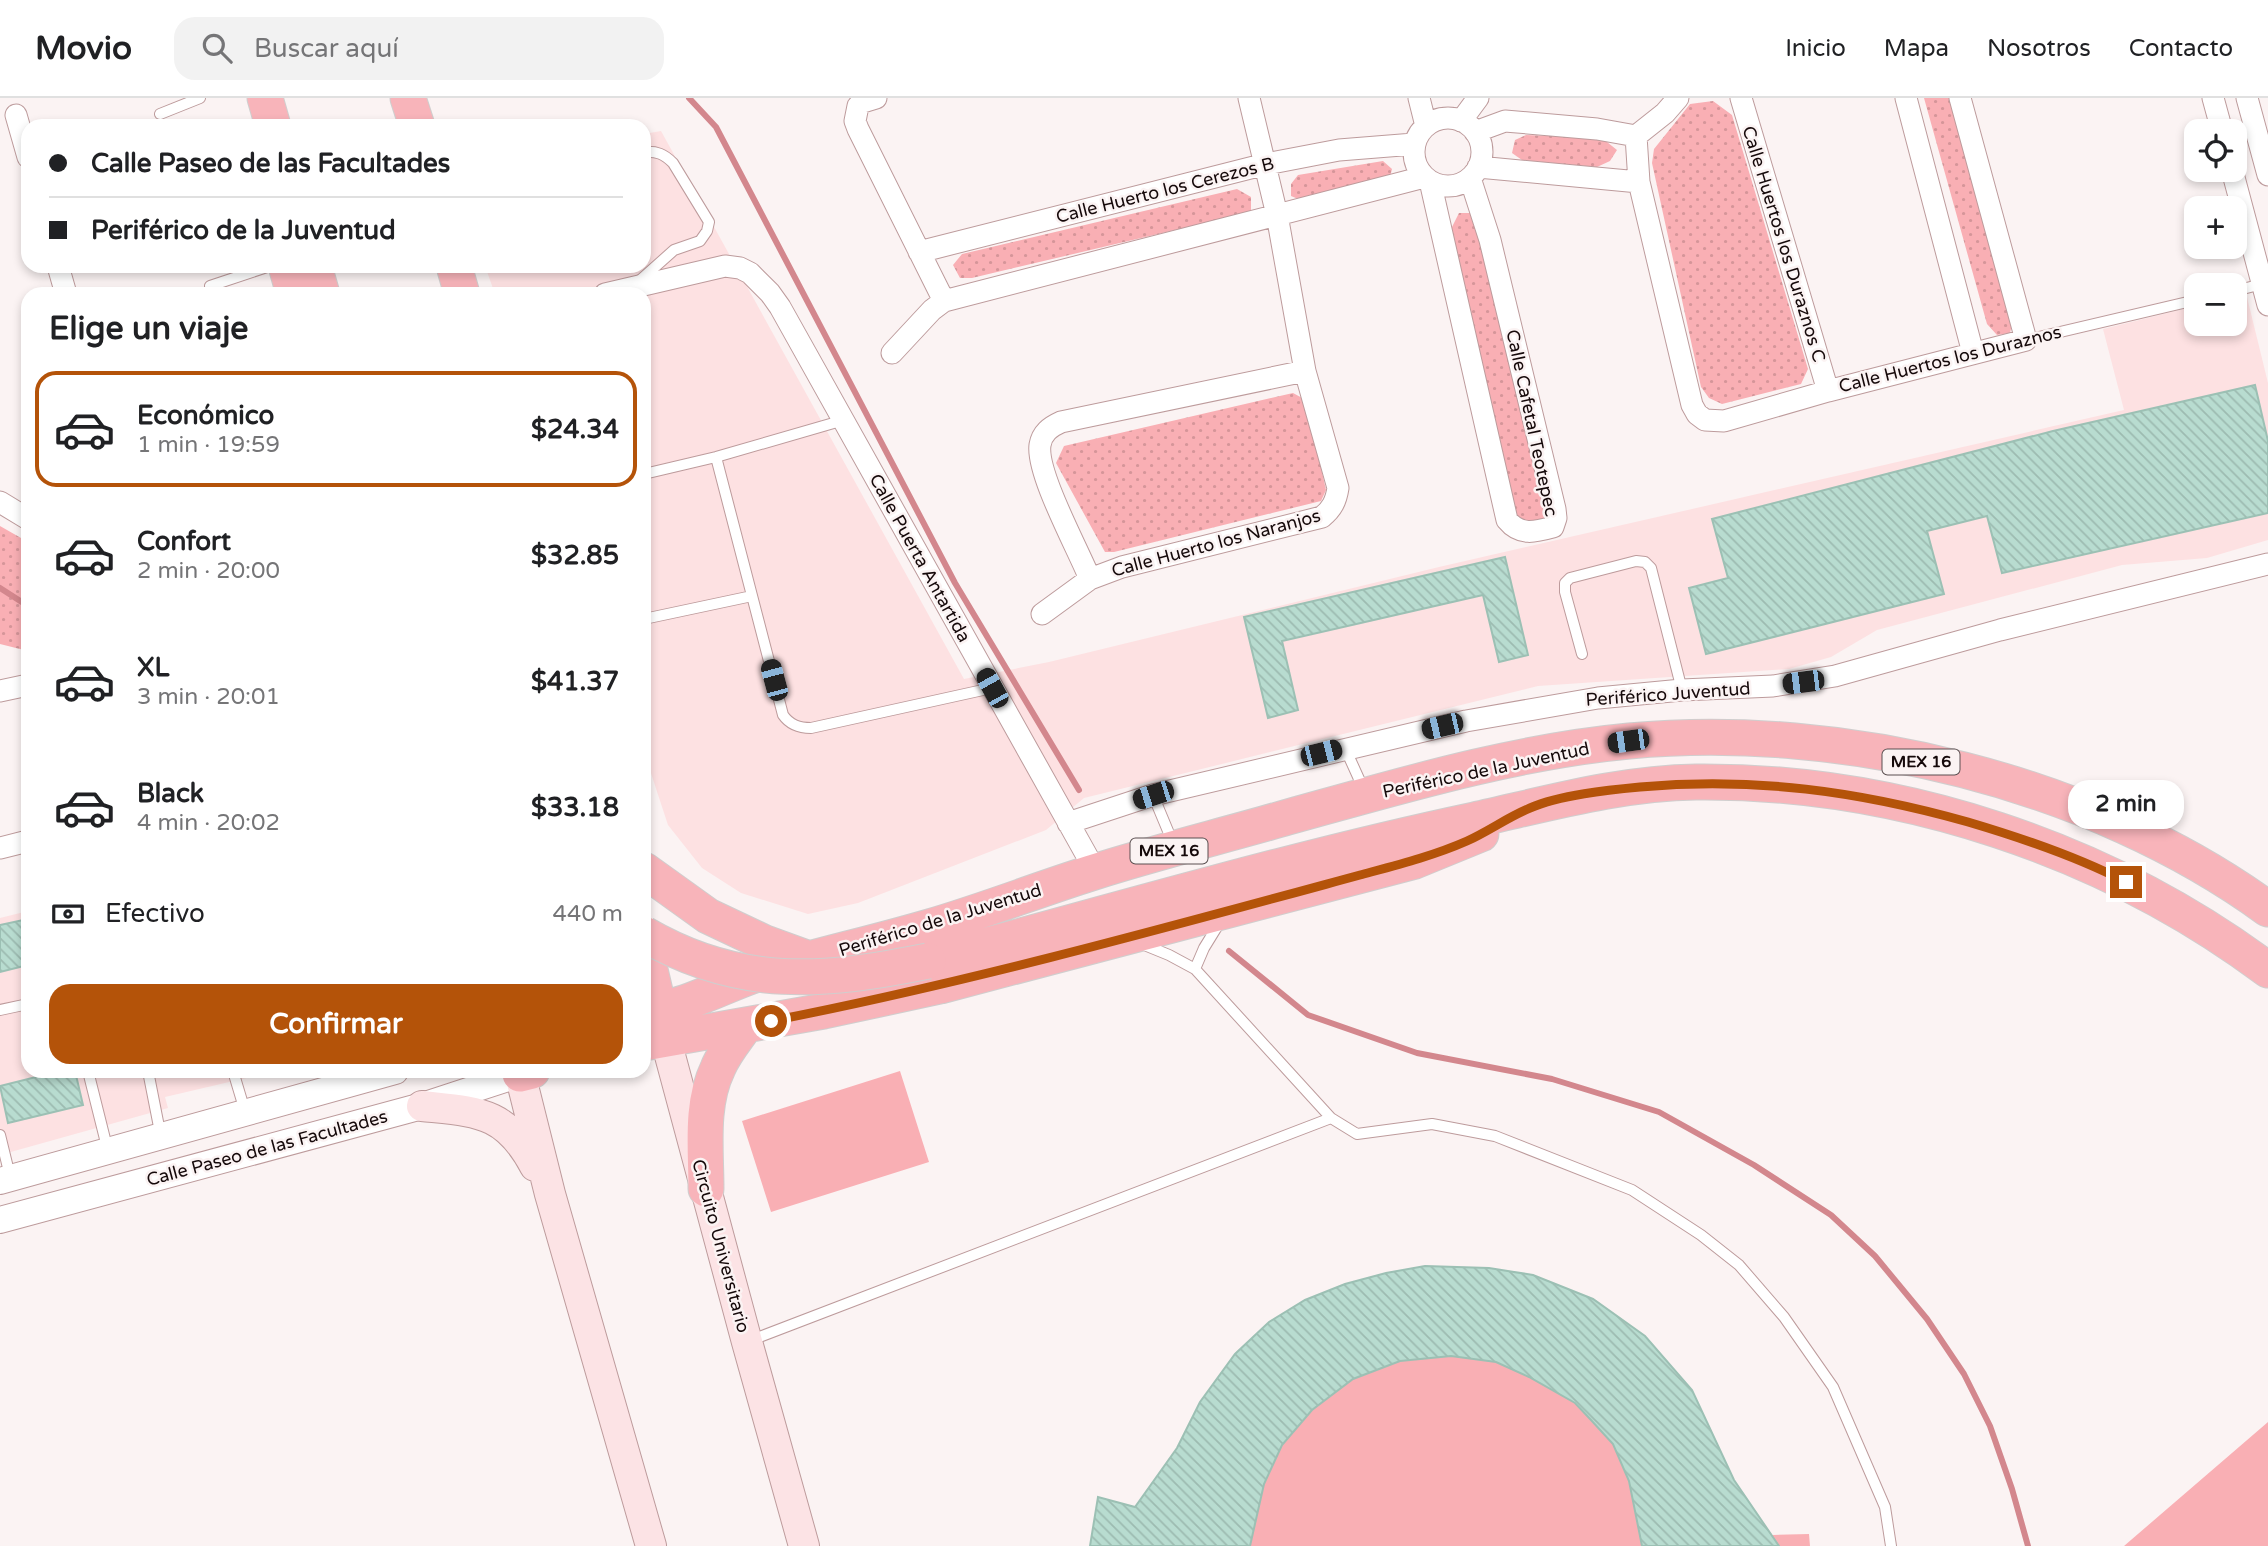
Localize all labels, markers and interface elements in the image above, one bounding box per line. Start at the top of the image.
search box [174,17,664,80]
text: Movio [35,29,132,68]
icon: search [198,29,236,67]
text: Buscar aquí [254,33,399,64]
text: Inicio [1785,34,1846,63]
text: Mapa [1884,34,1949,63]
text: Nosotros [1987,34,2091,63]
text: Contacto [2129,34,2233,63]
map controls [2184,119,2247,336]
button: locate [2184,119,2247,182]
street label: Calle Huertos los Duraznos C [1738,123,1830,365]
text: Calle Paseo de las Facultades [91,148,450,179]
street label: Calle Huerto los Cerezos B [1054,152,1276,228]
button: + [2184,196,2247,259]
text: Periférico de la Juventud [91,215,396,246]
button: − [2184,273,2247,336]
text: Elige un viaje [49,310,248,348]
street label: Calle Huertos los Duraznos [1836,321,2064,397]
street label: Calle Cafetal Teotepec [1501,328,1563,518]
icon: car [53,398,116,461]
text: Económico [137,400,274,431]
text: $24.34 [531,414,619,445]
text: 1 min · 19:59 [137,431,280,459]
street label: Calle Puerta Antartida [865,470,975,646]
street label: Calle Huerto los Naranjos [1109,504,1323,582]
icon: car [53,524,116,587]
text: Confort [137,526,231,557]
text: $32.85 [531,540,619,571]
text: 2 min · 20:00 [137,557,280,585]
icon: car [53,650,116,713]
text: XL [137,652,169,683]
car [759,657,790,703]
car [973,665,1012,711]
text: $41.37 [531,666,619,697]
car [1781,669,1826,695]
street label: Periférico Juventud [1585,677,1751,711]
text: 3 min · 20:01 [137,683,280,711]
car [1420,711,1465,741]
car [1606,728,1651,754]
street label: Periférico de la Juventud [1381,737,1591,803]
car [1299,738,1344,768]
road number: MEX 16 [1882,750,1960,775]
icon: car [53,776,116,839]
text: Black [137,778,204,809]
car [1130,779,1177,811]
callout: 2 min [2068,780,2184,830]
text: 2 min [2095,790,2157,818]
text: $33.18 [531,792,619,823]
text: 4 min · 20:02 [137,809,280,837]
road number: MEX 16 [1130,838,1208,864]
route end [2110,866,2142,898]
street label: Periférico de la Juventud [836,879,1044,961]
icon: cash [49,895,87,933]
text: Efectivo [105,898,205,929]
text: 440 m [553,900,623,928]
button: Confirmar [49,984,623,1064]
route start [755,1005,787,1037]
street label: Calle Paseo de las Facultades [144,1105,390,1191]
street label: Circuito Universitario [687,1157,755,1335]

